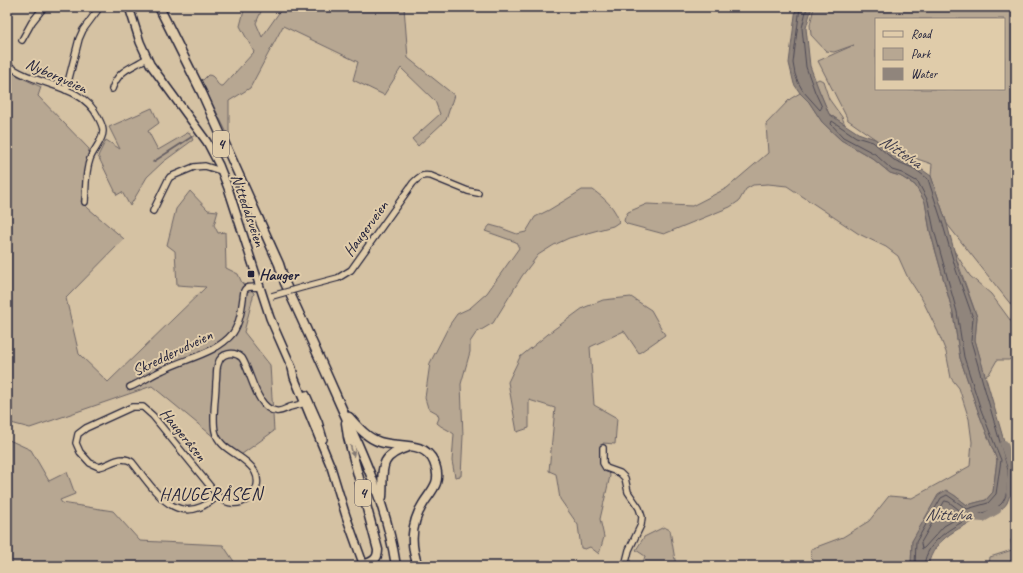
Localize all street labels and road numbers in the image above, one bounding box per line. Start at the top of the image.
street label: Nyborgveien [23,54,91,99]
road number: 4 [213,131,229,157]
street label: Nittedalsveien [226,171,270,250]
street label: Haugerveien [339,196,393,261]
street label: Skredderudveien [129,325,216,381]
street label: Haugeråsen [155,404,211,466]
road number: 4 [355,480,371,506]

